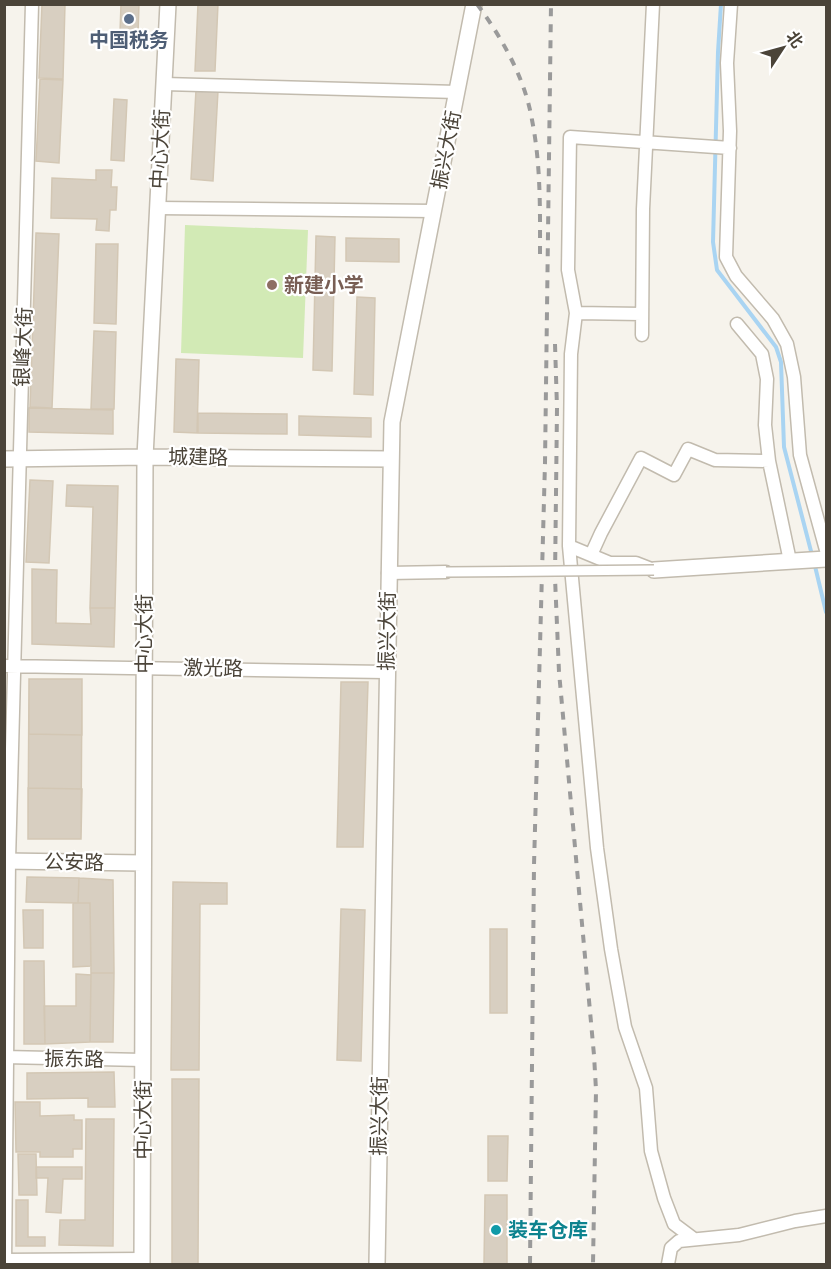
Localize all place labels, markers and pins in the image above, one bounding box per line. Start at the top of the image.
marker: 中国税务 [122,12,136,26]
place label: 中国税务 [89,26,169,53]
place label: 新建小学 [284,271,364,298]
marker: 新建小学 [265,278,279,292]
place label: 装车仓库 [508,1216,588,1243]
marker: 装车仓库 [489,1223,503,1237]

